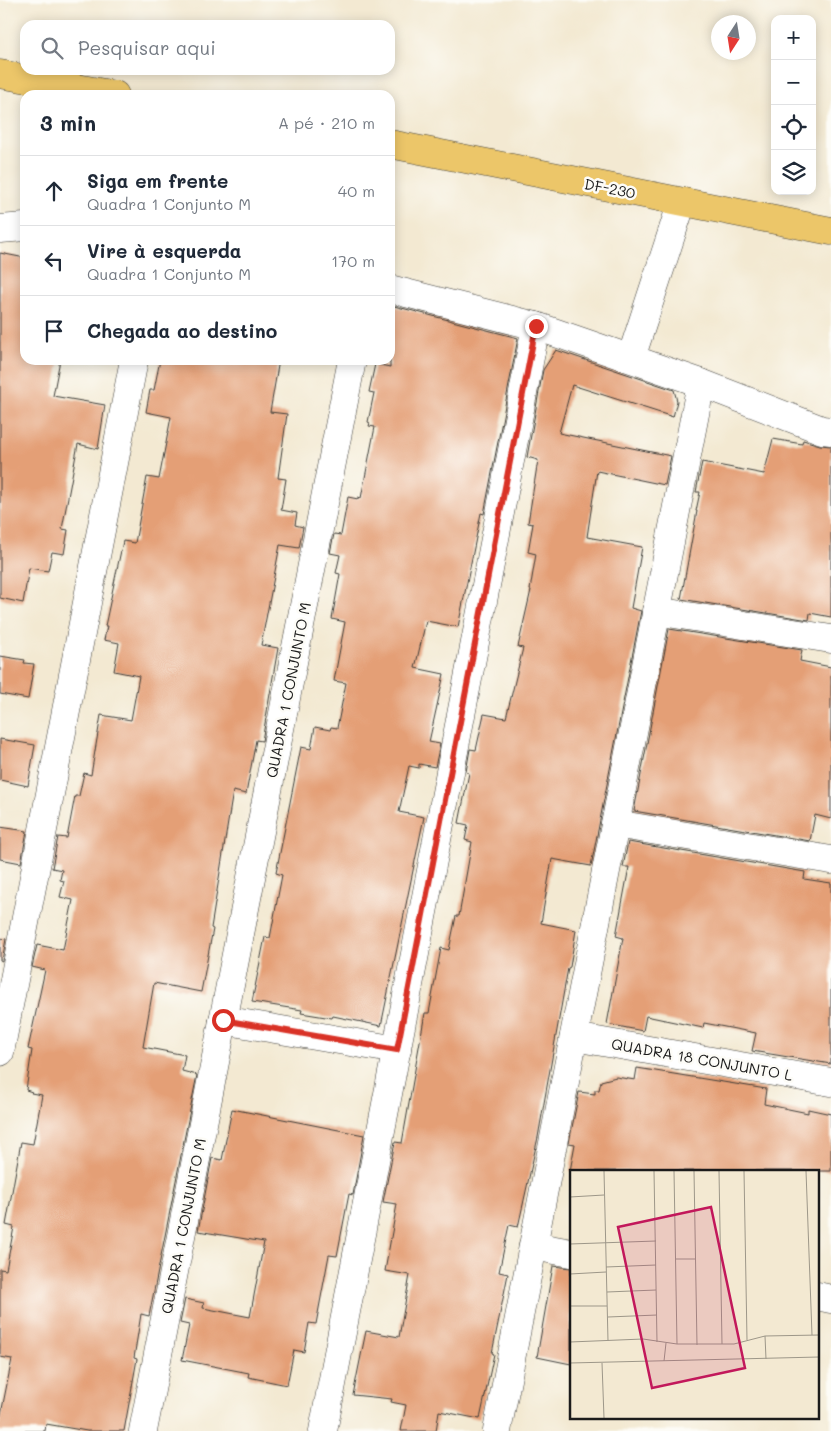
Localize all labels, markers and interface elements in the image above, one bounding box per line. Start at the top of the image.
north arrow [711,15,756,60]
map controls [771,15,816,195]
button: + [771,15,816,60]
search box [20,20,395,75]
icon: search [38,34,66,62]
text: Pesquisar aqui [78,35,216,60]
button: − [771,60,816,105]
button: locate [771,105,816,150]
text: 3 min [40,109,96,136]
text: A pé · 210 m [278,112,375,133]
button: layers [771,150,816,195]
text: Siga em frente [87,168,228,193]
street label: DF-230 [583,173,637,203]
icon: ahead [40,177,68,205]
text: 40 m [338,180,375,201]
text: Quadra 1 Conjunto M [87,193,251,214]
text: Vire à esquerda [87,238,242,263]
icon: left [40,247,68,275]
text: 170 m [331,250,375,271]
text: Quadra 1 Conjunto M [87,263,251,284]
route end [525,315,548,338]
icon: arrive [40,317,68,345]
text: Chegada ao destino [87,318,277,343]
street label: QUADRA 1 CONJUNTO M [261,600,315,780]
route start [212,1009,235,1032]
street label: QUADRA 18 CONJUNTO L [610,1033,794,1085]
street label: QUADRA 1 CONJUNTO M [156,1136,210,1316]
inset map [570,1170,818,1418]

